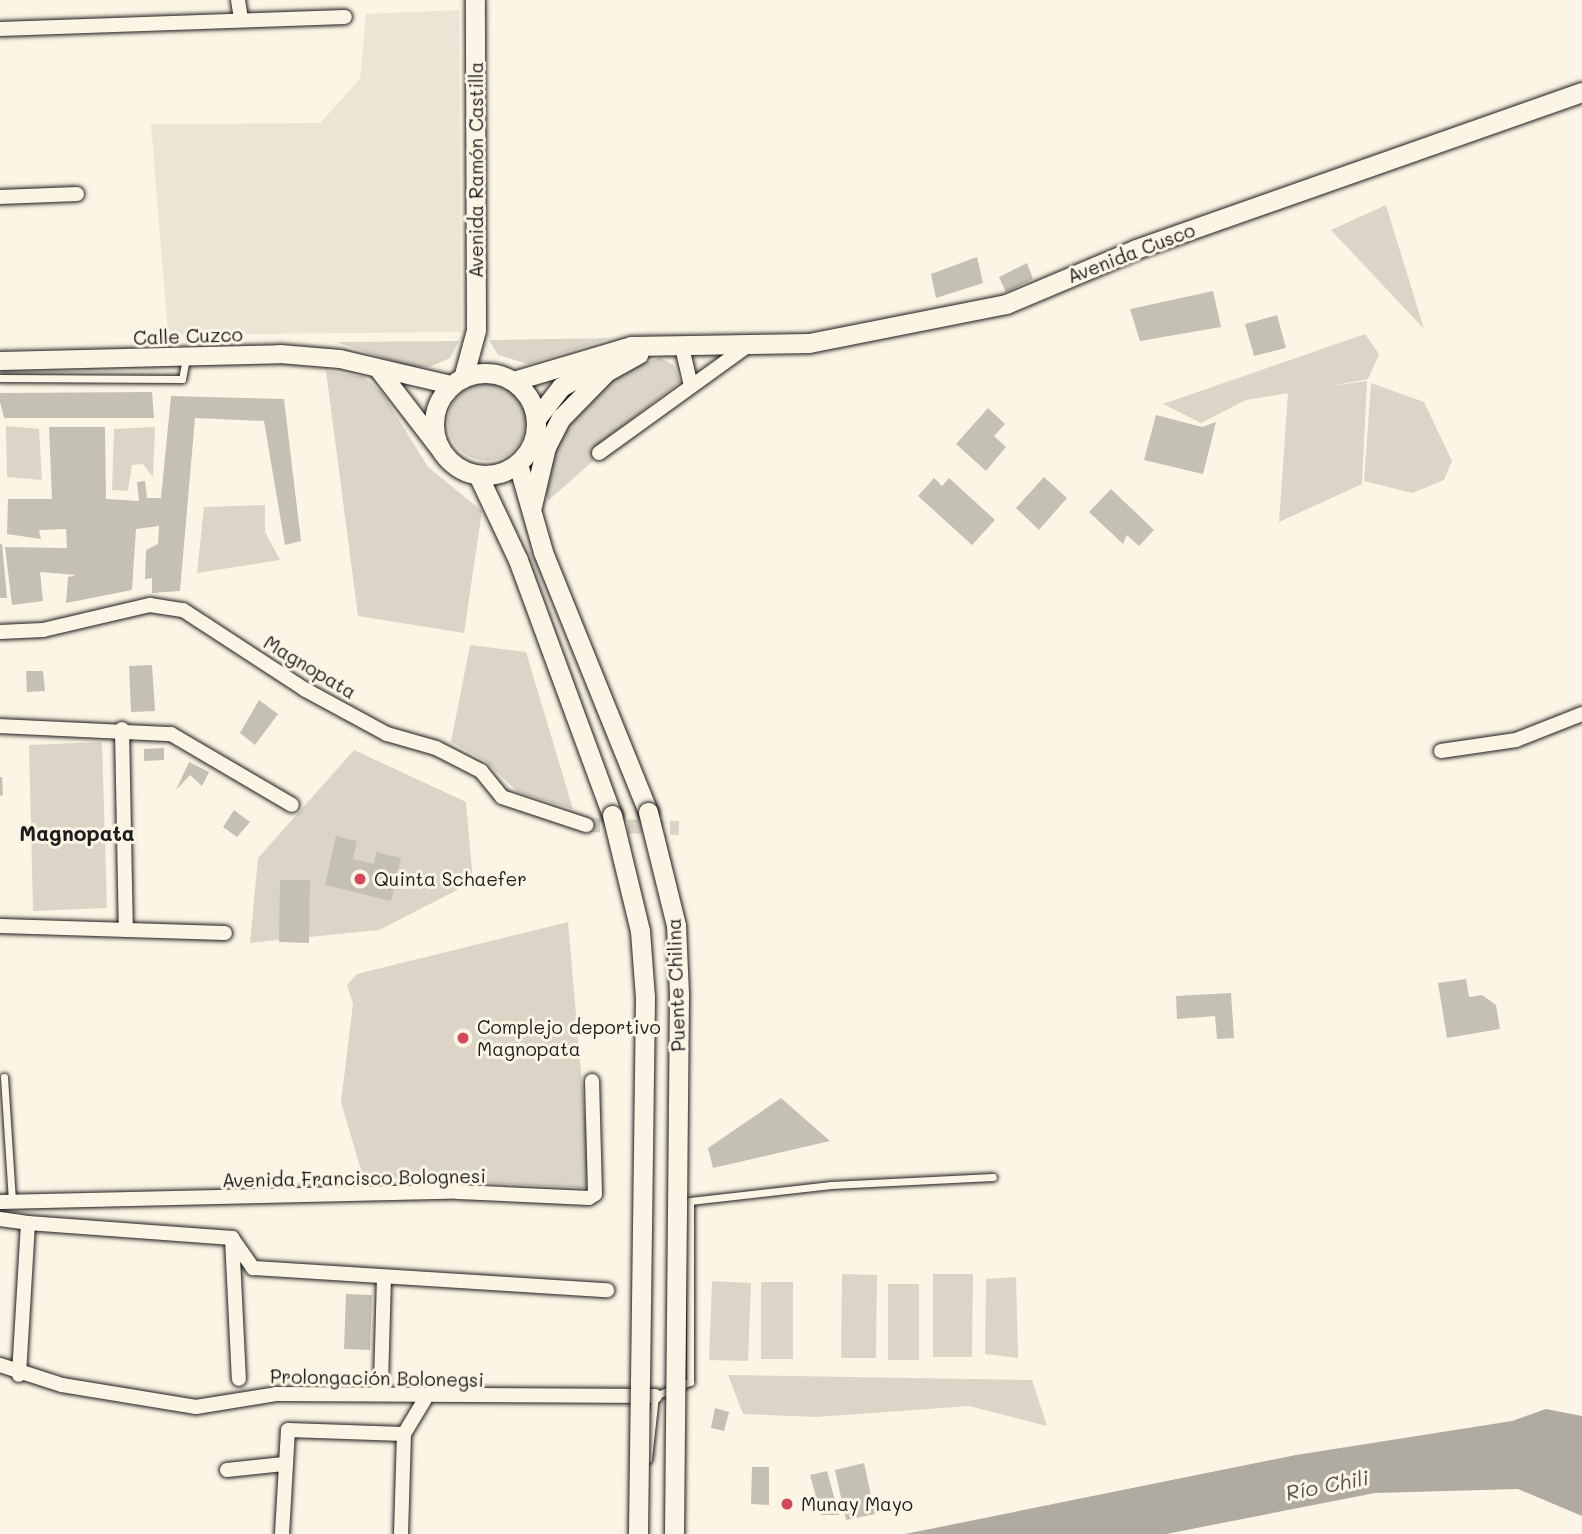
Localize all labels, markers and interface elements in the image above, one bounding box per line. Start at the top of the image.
street label: Avenida Ramón Castilla [465,62,487,278]
street label: Avenida Cusco [1064,218,1198,288]
street label: Calle Cuzco [133,323,243,349]
street label: Magnopata [260,631,360,703]
district label: Magnopata [19,820,135,846]
place label: Quinta Schaefer [374,868,527,890]
marker: Quinta Schaefer [352,871,368,887]
street label: Puente Chilina [662,918,690,1052]
place label: Complejo deportivo Magnopata [477,1016,661,1060]
marker: Complejo deportivo Magnopata [455,1030,471,1046]
street label: Avenida Francisco Bolognesi [222,1164,486,1192]
street label: Prolongación Bolonegsi [270,1365,484,1391]
water label: Río Chili [1283,1465,1371,1505]
place label: Munay Mayo [801,1493,913,1515]
marker: Munay Mayo [779,1496,795,1512]

